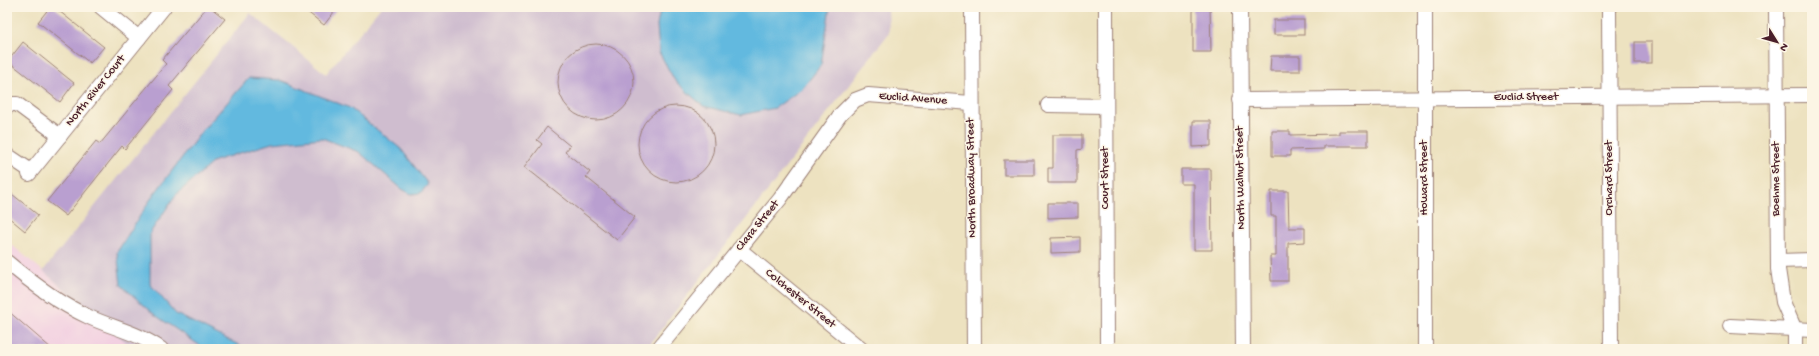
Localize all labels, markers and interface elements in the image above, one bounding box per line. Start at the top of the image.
north arrow [1757,22,1797,62]
text: N [1776,40,1790,53]
street label: North River Court [63,52,130,129]
street label: Euclid Avenue [878,90,948,108]
street label: Euclid Street [1494,91,1559,105]
street label: North Broadway Street [964,117,980,238]
street label: North Walnut Street [1233,125,1249,230]
street label: Howard Street [1418,139,1432,216]
street label: Orchard Street [1603,140,1617,215]
street label: Boehme Street [1770,141,1784,217]
street label: Court Street [1099,146,1113,209]
street label: Clara Street [733,197,784,254]
street label: Colchester Street [762,266,839,332]

